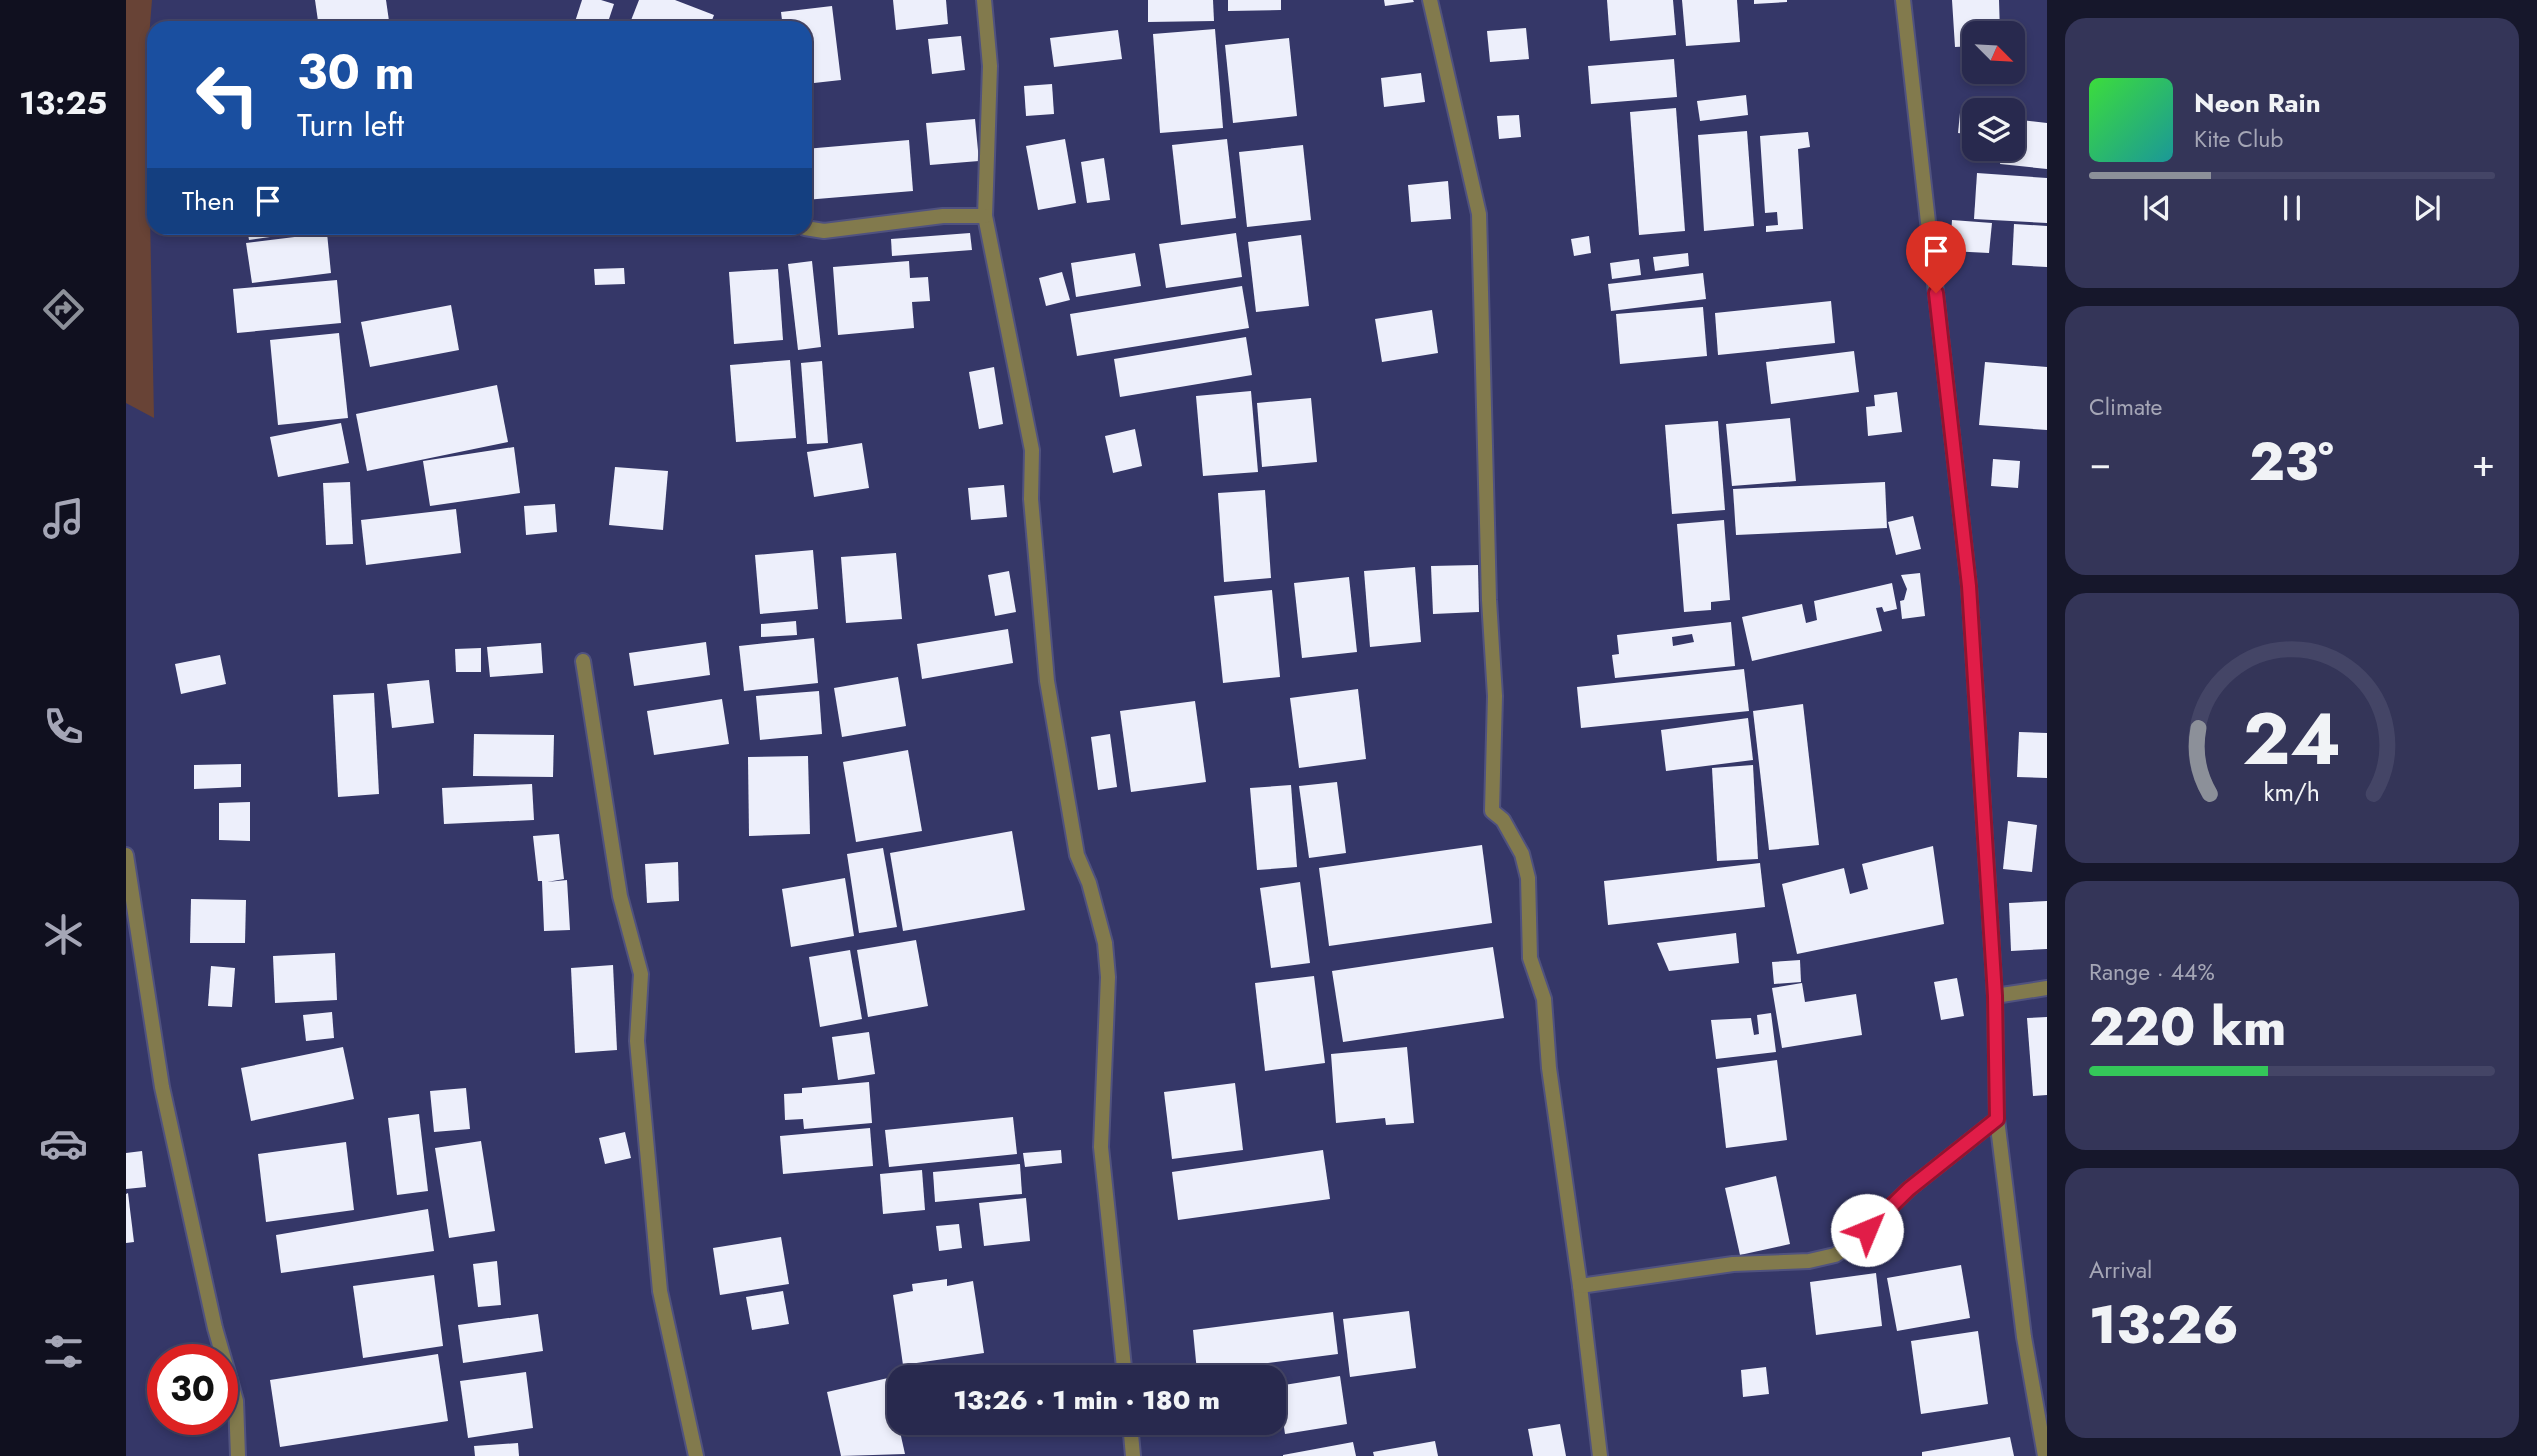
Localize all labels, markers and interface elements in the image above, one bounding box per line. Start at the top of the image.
north arrow [1962,21,2025,84]
map controls [1962,21,2025,161]
text: 30 m [297,37,415,107]
icon: left [182,49,273,140]
text: 13:25 [19,80,107,126]
text: Neon Rain [2194,84,2321,122]
button: layers [1962,98,2025,161]
text: Turn left [297,102,404,148]
text: Kite Club [2194,122,2283,156]
text: Then [182,182,235,220]
icon: arrive [249,182,287,220]
icon: previous [2138,189,2176,227]
icon: pause [2273,189,2311,227]
icon: next [2408,189,2446,227]
pin [1906,221,1966,293]
icon: arrive [1917,232,1955,270]
icon: directions [39,285,88,334]
text: Climate [2089,390,2162,424]
text: 23° [2249,424,2334,500]
text: − [2089,435,2111,490]
text: + [2472,435,2495,490]
icon: music [39,494,88,543]
text: 24 [2243,686,2341,791]
icon: phone [39,702,88,751]
text: km/h [2264,774,2320,810]
icon: climate [39,910,88,959]
text: Range · 44% [2089,955,2215,989]
text: 220 km [2089,989,2286,1065]
icon: car [39,1119,88,1168]
position arrow [1830,1193,1904,1267]
text: Arrival [2089,1253,2152,1287]
text: 13:26 [2089,1287,2239,1363]
icon: filters [39,1327,88,1376]
speed limit sign: 30 [147,1344,238,1435]
text: 13:26 · 1 min · 180 m [953,1381,1220,1419]

